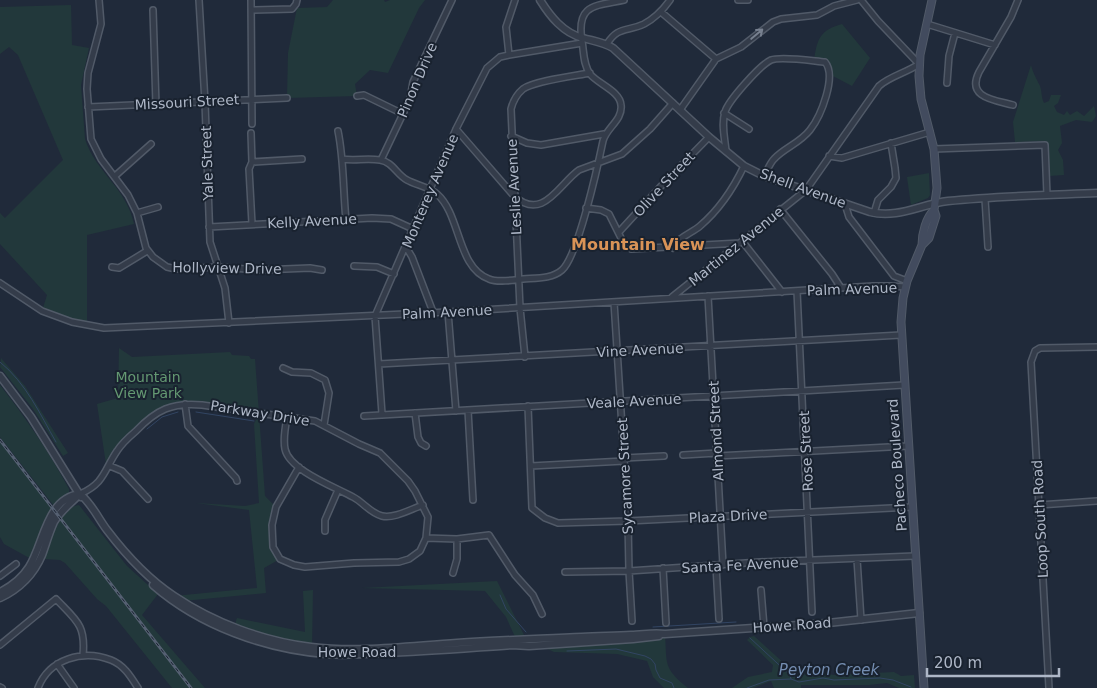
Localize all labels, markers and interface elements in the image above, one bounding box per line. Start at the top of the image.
one-way arrow [750,29,763,40]
street label: Pinon Drive [394,40,440,120]
street label: Missouri Street [134,91,240,113]
street label: Yale Street [198,125,216,202]
street label: Monterey Avenue [399,132,461,250]
street label: Leslie Avenue [503,138,525,236]
street label: Olive Street [630,148,698,220]
street label: Shell Avenue [758,165,848,211]
street label: Martinez Avenue [685,203,787,289]
street label: Kelly Avenue [267,211,357,231]
district label: Mountain View [571,235,705,254]
street label: Hollyview Drive [172,259,282,277]
street label: Palm Avenue [807,279,897,299]
street label: Palm Avenue [401,302,493,322]
street label: Vine Avenue [596,340,684,360]
park label: Mountain View Park [114,369,183,401]
street label: Almond Street [705,380,727,482]
street label: Veale Avenue [586,391,682,411]
street label: Parkway Drive [209,397,311,429]
street label: Pacheco Boulevard [884,398,910,532]
street label: Rose Street [796,410,816,492]
street label: Sycamore Street [614,417,636,535]
street label: Loop South Road [1029,460,1051,578]
street label: Plaza Drive [688,506,768,526]
street label: Santa Fe Avenue [681,554,799,576]
street label: Howe Road [752,614,832,636]
street label: Howe Road [318,644,396,660]
scale bar [927,646,1060,678]
text: 200 m [934,654,982,672]
water label: Peyton Creek [779,661,880,679]

